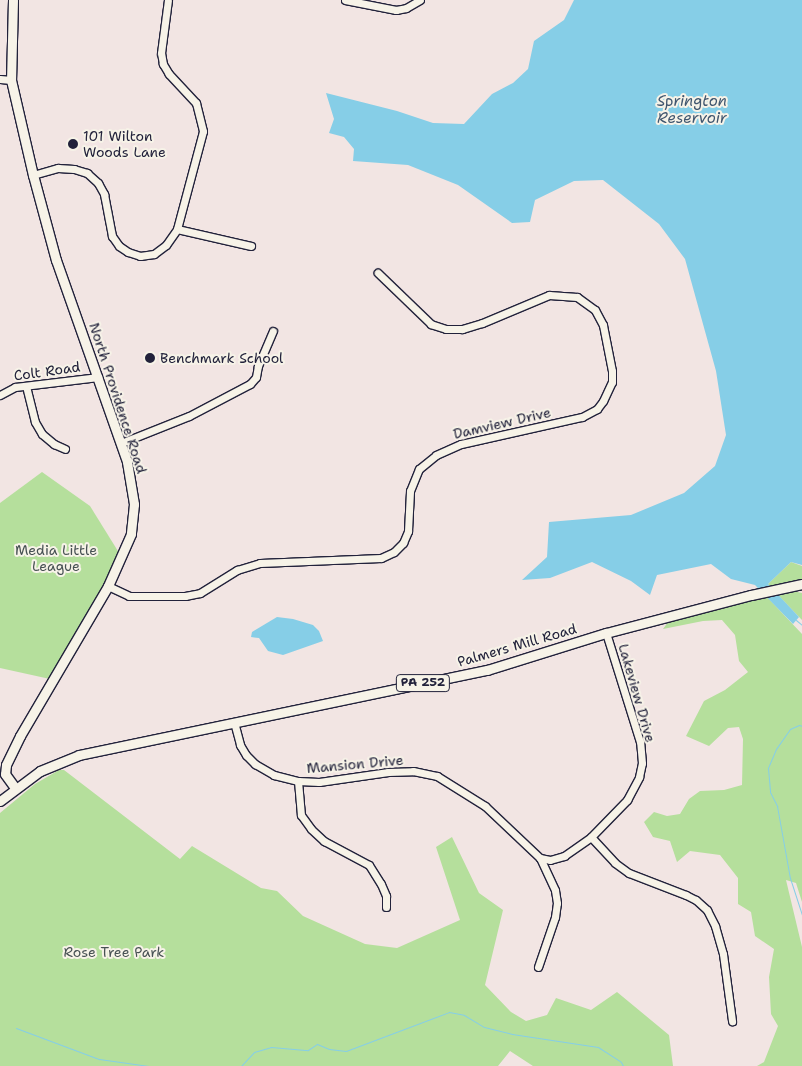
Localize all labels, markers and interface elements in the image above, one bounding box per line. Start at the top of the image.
water label: Springton Reservoir [657,92,727,127]
place label: 101 Wilton Woods Lane [83,128,166,160]
marker: 101 Wilton Woods Lane [67,138,79,150]
street label: North Providence Road [86,321,150,475]
place label: Benchmark School [160,350,283,366]
marker: Benchmark School [144,352,156,364]
street label: Colt Road [13,358,81,384]
street label: Damview Drive [452,404,552,442]
park label: Media Little League [15,542,97,574]
street label: Palmers Mill Road [455,620,579,670]
street label: Lakeview Drive [615,642,659,744]
road number: PA 252 [396,674,450,692]
street label: Mansion Drive [306,751,404,777]
park label: Rose Tree Park [64,944,164,960]

